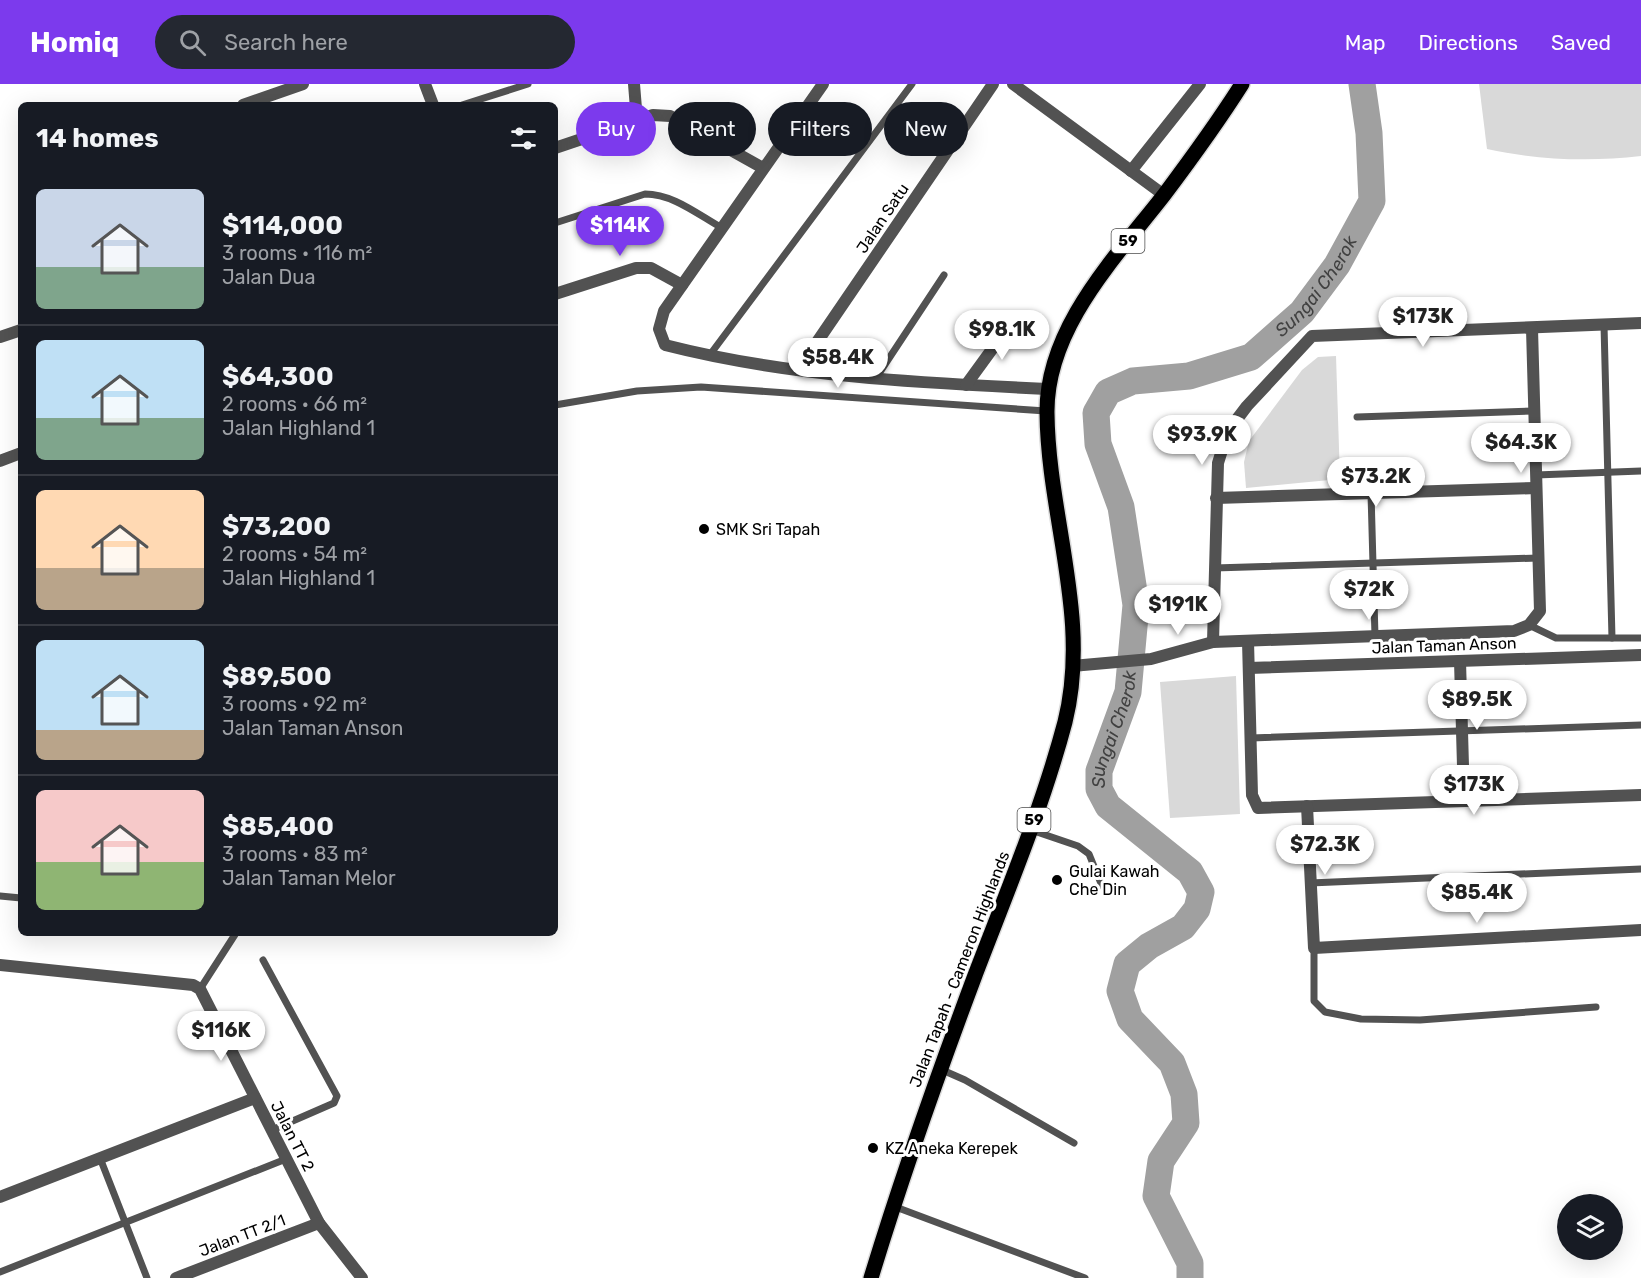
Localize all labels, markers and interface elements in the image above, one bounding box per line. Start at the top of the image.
search box [155,15,575,69]
text: Homiq [30,26,119,59]
icon: search [176,26,209,59]
text: Search here [224,29,348,56]
text: Map [1345,30,1386,55]
text: Directions [1419,30,1518,55]
text: Saved [1551,30,1611,55]
chip: Buy [576,102,656,156]
chip: Rent [668,102,756,156]
chip: Filters [768,102,872,156]
chip: New [884,102,968,156]
icon: filters [507,122,540,155]
text: 14 homes [36,123,159,154]
street label: Jalan Satu [852,180,913,257]
pin: $114K [578,206,662,257]
text: $114,000 [222,210,343,241]
icon: home [84,213,156,285]
text: $114K [590,213,650,237]
road number: 59 [1112,229,1144,253]
water label: Sungai Cherok [1271,231,1362,342]
text: 3 rooms · 116 m² [222,241,372,265]
text: Jalan Dua [222,265,315,289]
pin: $173K [1381,297,1465,348]
text: $173K [1392,304,1454,328]
pin: $98.1K [953,310,1051,361]
text: $98.1K [968,317,1036,341]
pin: $58.4K [789,338,887,389]
text: $58.4K [802,345,874,369]
text: $64,300 [222,361,334,392]
icon: home [84,364,156,436]
text: 2 rooms · 66 m² [222,392,367,416]
pin: $93.9K [1153,415,1251,466]
text: Jalan Highland 1 [222,416,375,440]
text: $93.9K [1167,422,1237,446]
pin: $64.3K [1472,423,1570,474]
text: $64.3K [1485,430,1557,454]
pin: $73.2K [1327,457,1425,508]
text: $73.2K [1341,464,1411,488]
text: $73,200 [222,511,331,542]
icon: home [84,514,156,586]
place label: SMK Sri Tapah [716,520,820,539]
marker: SMK Sri Tapah [697,522,711,536]
text: 2 rooms · 54 m² [222,542,367,566]
text: Jalan Highland 1 [222,566,375,590]
pin: $72K [1333,570,1405,621]
text: $72K [1343,577,1395,601]
pin: $191K [1136,585,1220,636]
text: $191K [1148,592,1208,616]
street label: Jalan Taman Anson [1371,633,1517,658]
text: $89,500 [222,661,332,692]
icon: home [84,664,156,736]
water label: Sungai Cherok [1088,669,1141,788]
pin: $89.5K [1428,680,1526,731]
text: $89.5K [1442,687,1512,711]
text: 3 rooms · 92 m² [222,692,367,716]
text: Jalan Taman Anson [222,716,403,740]
pin: $173K [1432,765,1516,816]
text: $173K [1443,772,1505,796]
road number: 59 [1018,808,1050,832]
text: $85,400 [222,811,334,842]
icon: home [84,814,156,886]
pin: $72.3K [1276,825,1374,876]
text: $72.3K [1290,832,1360,856]
text: 3 rooms · 83 m² [222,842,368,866]
street label: Jalan Tapah - Cameron Highlands [906,848,1013,1090]
place label: Gulai Kawah Che Din [1069,862,1160,899]
text: Jalan Taman Melor [222,866,396,890]
marker: Gulai Kawah Che Din [1050,873,1064,887]
pin: $85.4K [1428,873,1526,924]
text: $85.4K [1441,880,1513,904]
pin: $116K [179,1011,263,1062]
text: $116K [191,1018,251,1042]
street label: Jalan TT 2 [267,1098,318,1175]
place label: KZ Aneka Kerepek [885,1139,1018,1158]
marker: KZ Aneka Kerepek [866,1141,880,1155]
map controls [1557,1194,1623,1260]
button: layers [1557,1194,1623,1260]
street label: Jalan TT 2/1 [196,1210,288,1261]

